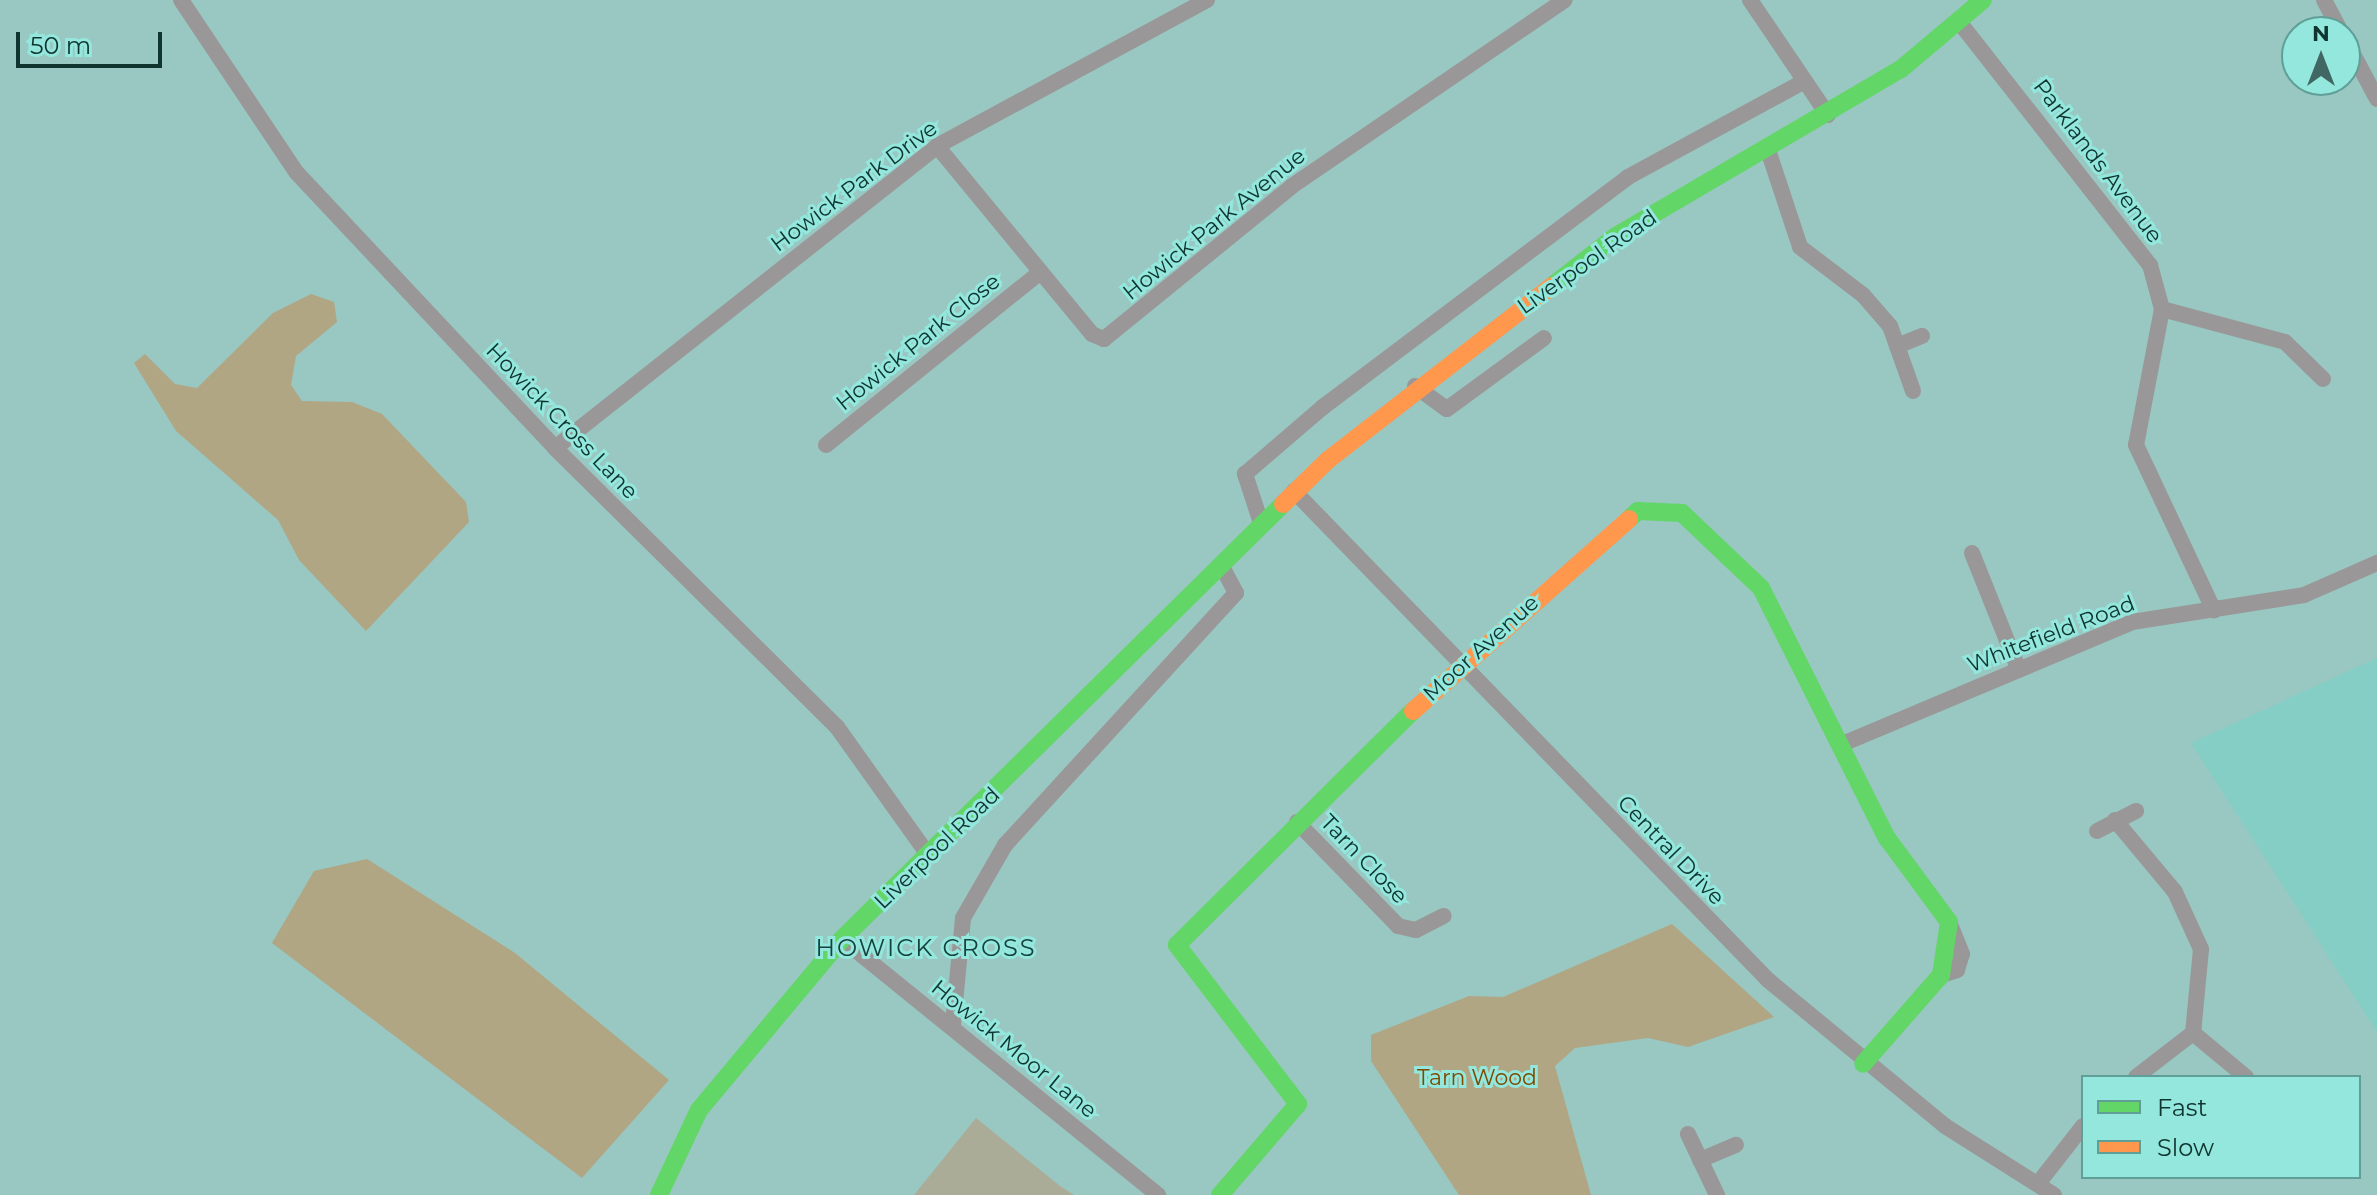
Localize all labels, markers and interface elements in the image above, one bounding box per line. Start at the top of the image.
scale bar [20,16,166,66]
north arrow [2281,16,2361,96]
text: N [2312,20,2330,47]
text: 50 m [30,31,91,60]
street label: Parklands Avenue [2028,74,2168,248]
street label: Howick Park Drive [766,115,942,257]
street label: Howick Park Avenue [1118,142,1310,306]
street label: Liverpool Road [1512,204,1662,320]
street label: Howick Park Close [831,268,1005,416]
street label: Howick Cross Lane [481,337,643,505]
street label: Moor Avenue [1418,589,1544,707]
street label: Whitefield Road [1964,590,2138,678]
street label: Liverpool Road [869,782,1005,914]
street label: Central Drive [1612,790,1730,910]
street label: Tarn Close [1315,809,1413,909]
district label: HOWICK CROSS [815,934,1037,962]
street label: Howick Moor Lane [926,974,1102,1124]
park label: Tarn Wood [1417,1065,1537,1091]
legend [2081,1075,2361,1179]
text: Fast [2157,1093,2207,1122]
text: Slow [2157,1133,2214,1162]

